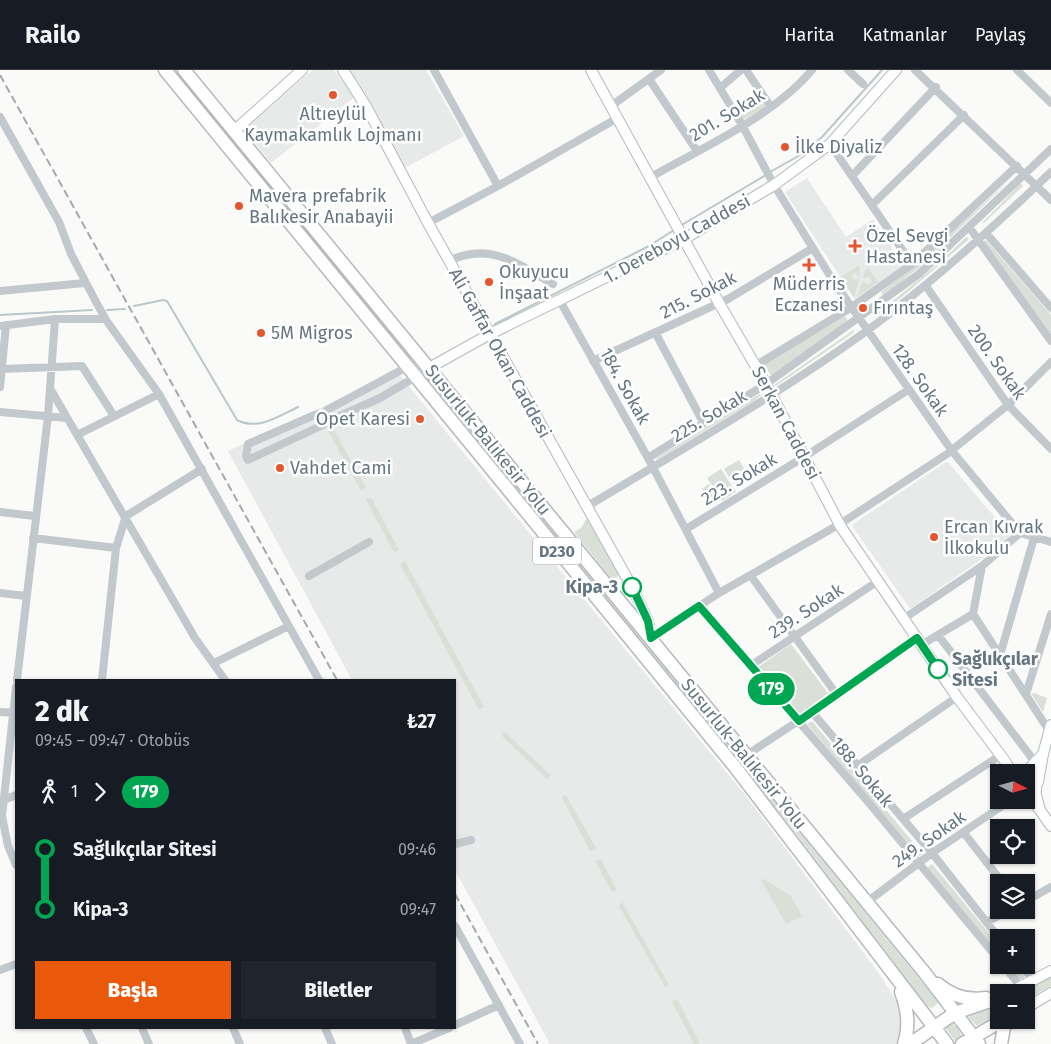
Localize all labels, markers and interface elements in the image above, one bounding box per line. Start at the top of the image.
text: Railo [25,21,81,49]
text: Harita [784,24,834,46]
text: Katmanlar [862,24,947,46]
text: Paylaş [975,24,1026,46]
street label: 201. Sokak [685,84,769,146]
marker: Altıeylül Kaymakamlık Lojmanı [327,89,339,101]
place label: Altıeylül Kaymakamlık Lojmanı [244,103,422,146]
place label: İlke Diyaliz [795,136,882,158]
marker: İlke Diyaliz [779,141,791,153]
place label: Mavera prefabrik Balıkesir Anabayii [249,185,394,228]
street label: 1. Dereboyu Caddesi [600,190,754,288]
marker: Mavera prefabrik Balıkesir Anabayii [233,200,245,212]
place label: Özel Sevgi Hastanesi [866,225,949,268]
marker: Özel Sevgi Hastanesi [848,239,862,253]
marker: Müderris Eczanesi [803,259,815,271]
place label: Okuyucu İnşaat [499,261,569,304]
street label: Ali Gaffar Okan Caddesi [444,264,556,442]
street label: 215. Sokak [656,266,741,324]
place label: Müderris Eczanesi [773,273,845,316]
marker: Okuyucu İnşaat [483,276,495,288]
place label: Fırıntaş [873,297,933,319]
marker: Fırıntaş [857,302,869,314]
street label: 200. Sokak [963,320,1031,404]
place label: 5M Migros [271,322,353,344]
marker: 5M Migros [255,327,267,339]
street label: 128. Sokak [887,339,954,421]
street label: 184. Sokak [595,344,656,429]
street label: Susurluk-Balıkesir Yolu [420,360,556,520]
street label: Serkan Caddesi [747,363,825,483]
street label: 225. Sokak [667,384,751,447]
place label: Opet Karesi [316,408,410,430]
marker: Opet Karesi [414,413,426,425]
street label: 223. Sokak [697,448,781,510]
place label: Vahdet Cami [290,457,392,479]
marker: Vahdet Cami [274,462,286,474]
place label: Ercan Kıvrak İlkokulu [944,516,1044,559]
marker: Ercan Kıvrak İlkokulu [928,531,940,543]
road number: D230 [533,538,581,564]
place label: Kipa-3 [566,576,618,598]
marker: Kipa-3 [622,577,642,597]
street label: 239. Sokak [765,578,848,643]
place label: Sağlıkçılar Sitesi [952,648,1039,691]
marker: Sağlıkçılar Sitesi [928,659,948,679]
line badge: 179 [742,673,800,705]
street label: Susurluk-Balıkesir Yolu [676,674,812,834]
text: 179 [758,678,784,700]
text: 2 dk [35,695,89,728]
text: ₺27 [407,710,436,733]
text: 09:45 – 09:47 · Otobüs [35,731,190,750]
street label: 188. Sokak [826,732,898,812]
north arrow [990,764,1035,809]
map controls [990,764,1035,1029]
icon: walk [35,778,63,806]
icon: forward [86,778,114,806]
text: 179 [132,781,159,803]
text: 1 [71,782,78,801]
street label: 249. Sokak [888,805,971,872]
button: locate [990,819,1035,864]
text: Sağlıkçılar Sitesi [73,838,217,861]
text: 09:46 [398,840,436,859]
button: layers [990,874,1035,919]
text: Kipa-3 [73,898,128,921]
text: 09:47 [400,900,436,919]
button: + [990,929,1035,974]
button: Başla [35,961,231,1019]
button: Biletler [241,961,436,1019]
button: − [990,984,1035,1029]

